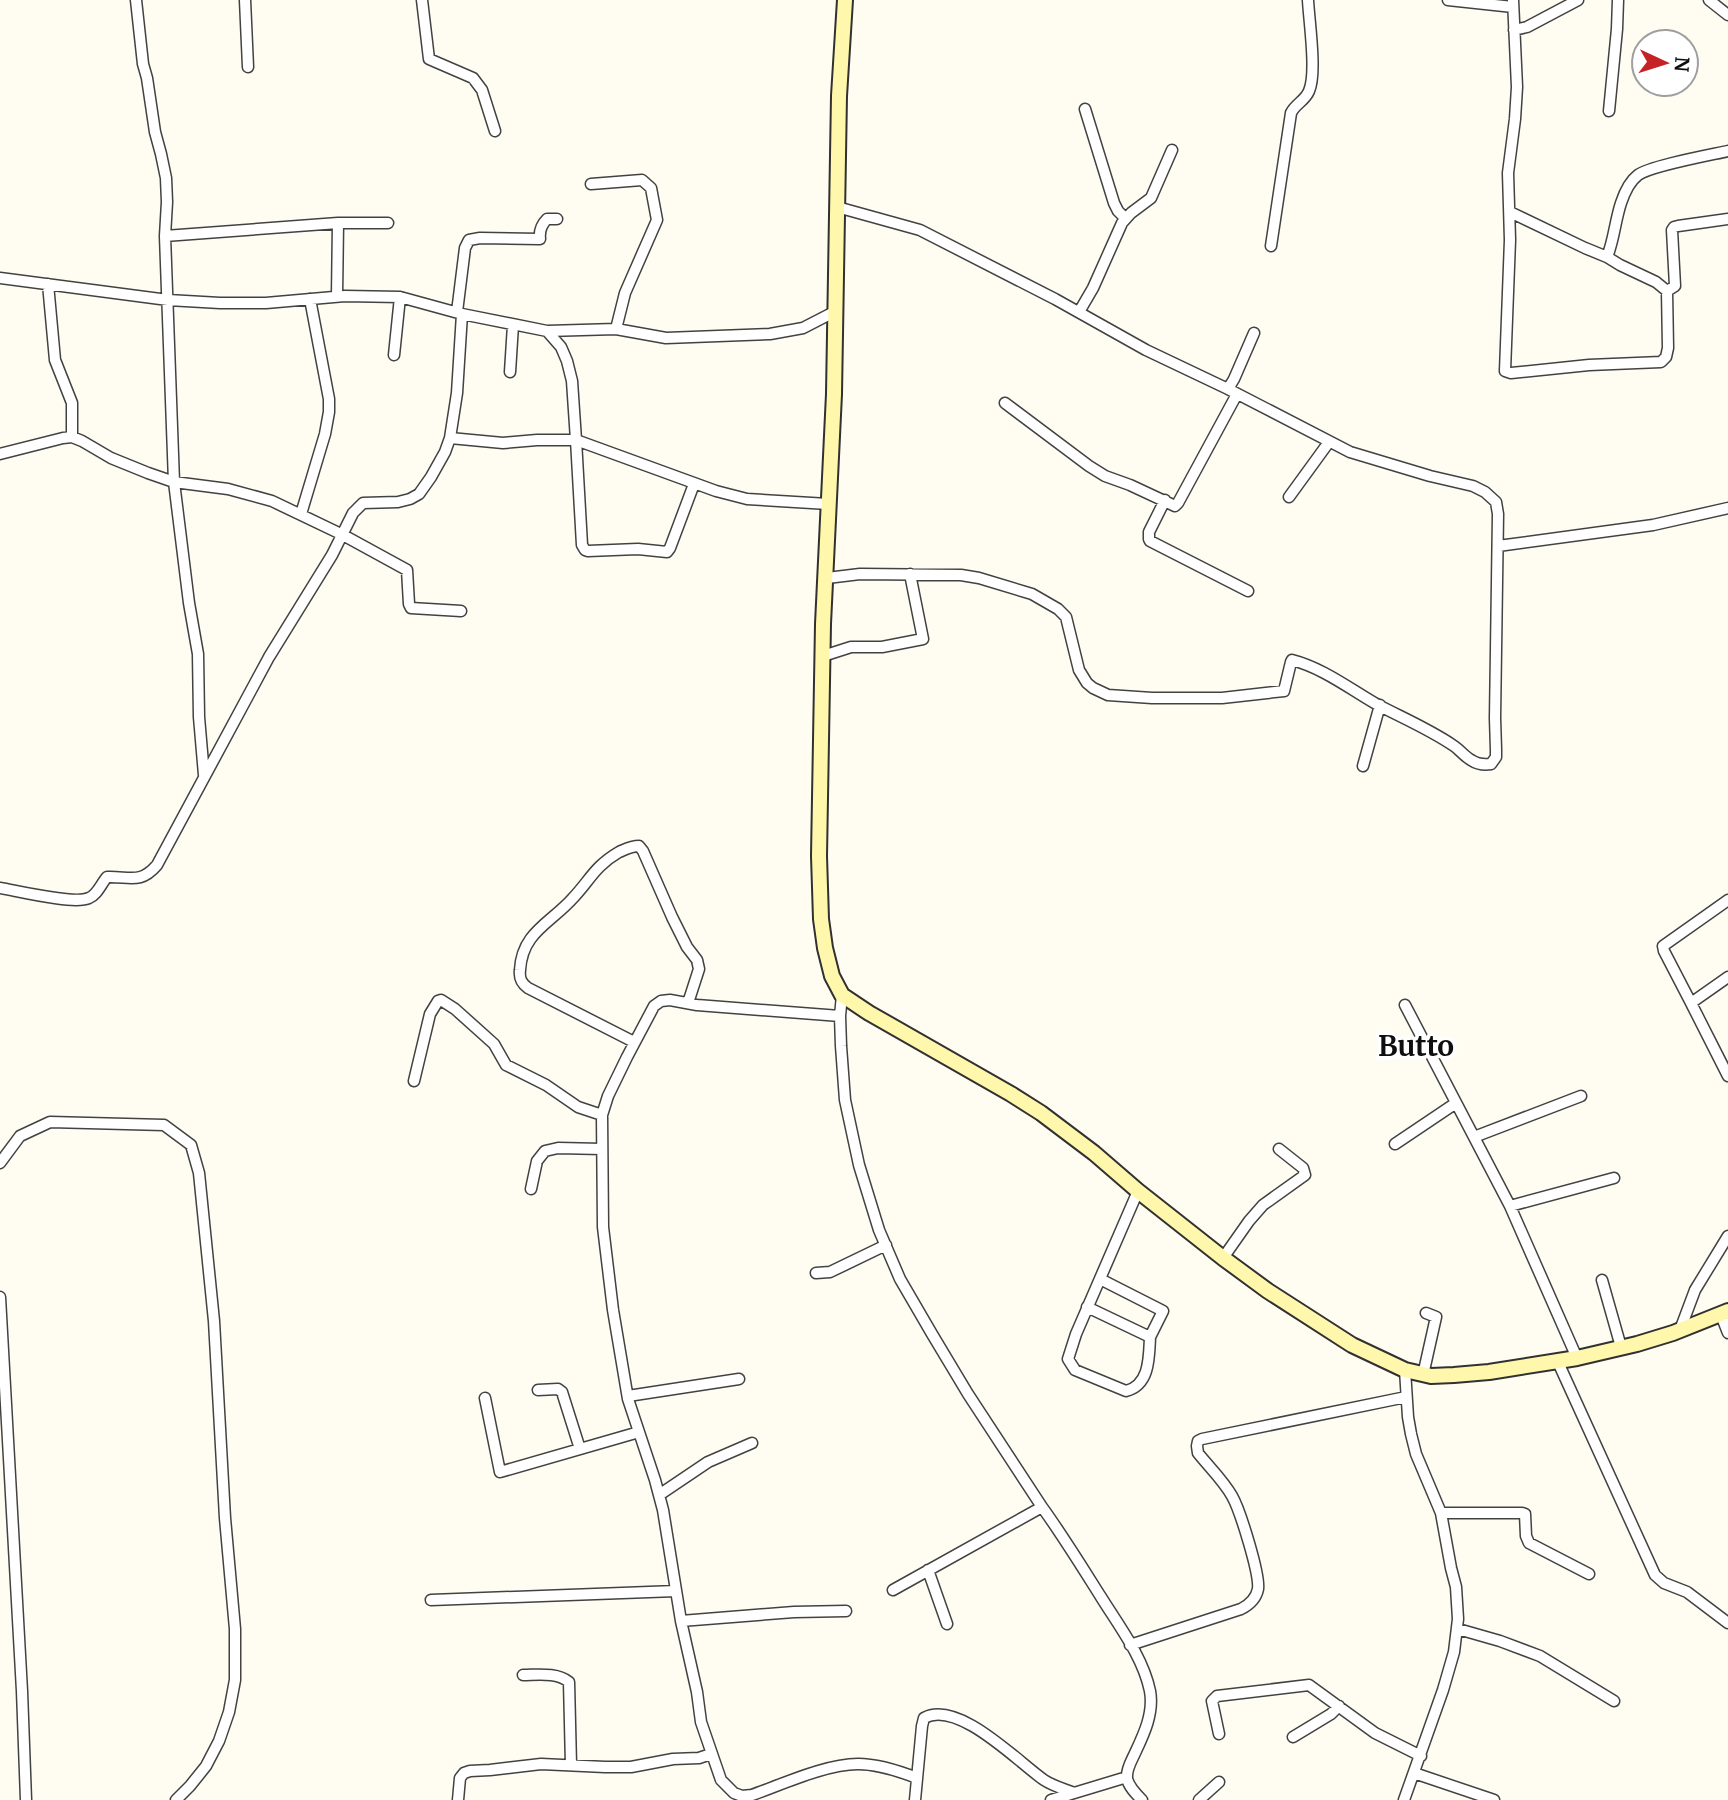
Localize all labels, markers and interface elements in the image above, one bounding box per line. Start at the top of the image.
north arrow [1630,28,1700,98]
text: N [1669,56,1694,73]
district label: Butto [1378,1028,1454,1064]

